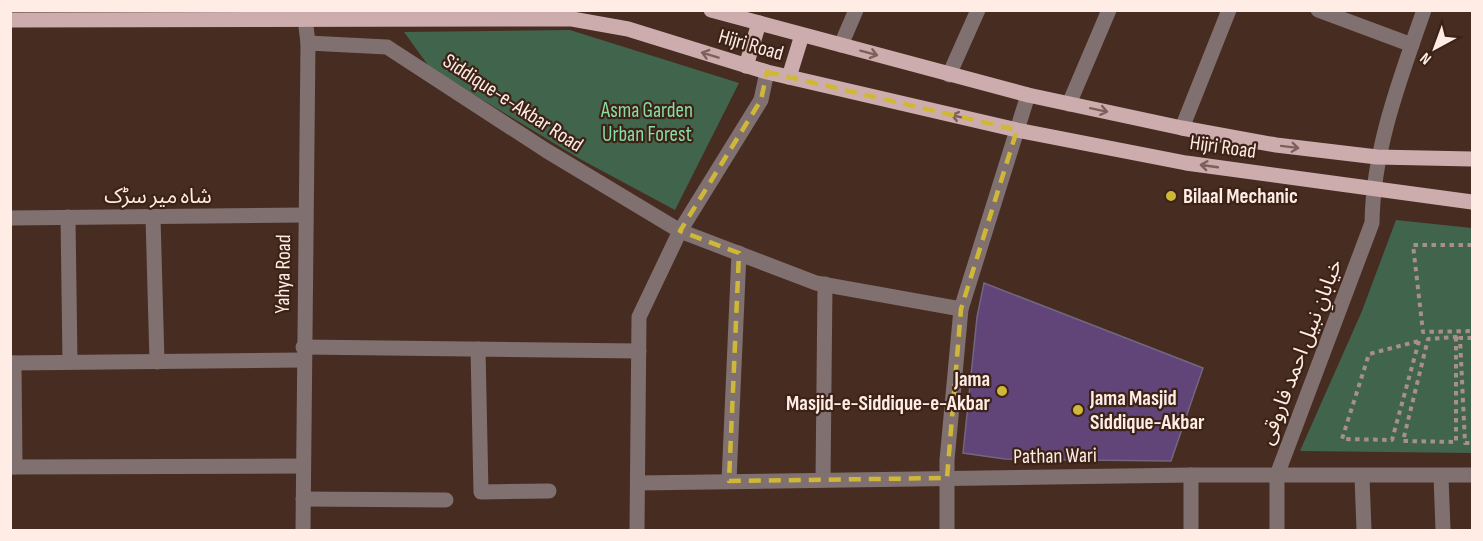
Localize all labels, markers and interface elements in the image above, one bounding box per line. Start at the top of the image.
north arrow [1405,18,1465,78]
street label: Hijri Road [716,24,786,66]
street label: Siddique-e-Akbar Road [438,48,588,158]
one-way arrow [859,48,878,59]
text: N [1417,48,1436,68]
one-way arrow [701,49,720,60]
park label: Asma Garden Urban Forest [600,98,693,147]
one-way arrow [1089,105,1108,117]
one-way arrow [951,111,971,122]
street label: Hijri Road [1188,130,1258,164]
one-way arrow [1280,141,1300,152]
one-way arrow [1200,161,1220,172]
street label: شاہ میر سڑک [104,184,212,209]
place label: Bilaal Mechanic [1183,184,1298,209]
marker: Bilaal Mechanic [1164,189,1178,203]
street label: Yahya Road [270,234,296,314]
street label: خیابانِ نبیل احمد فاروقی [1254,256,1351,449]
place label: Jama Masjid-e-Siddique-e-Akbar [786,367,991,416]
marker: Jama Masjid-e-Siddique-e-Akbar [995,384,1009,398]
place label: Jama Masjid Siddique-Akbar [1089,386,1205,435]
marker: Jama Masjid Siddique-Akbar [1071,403,1085,417]
street label: Pathan Wari [1013,443,1097,469]

